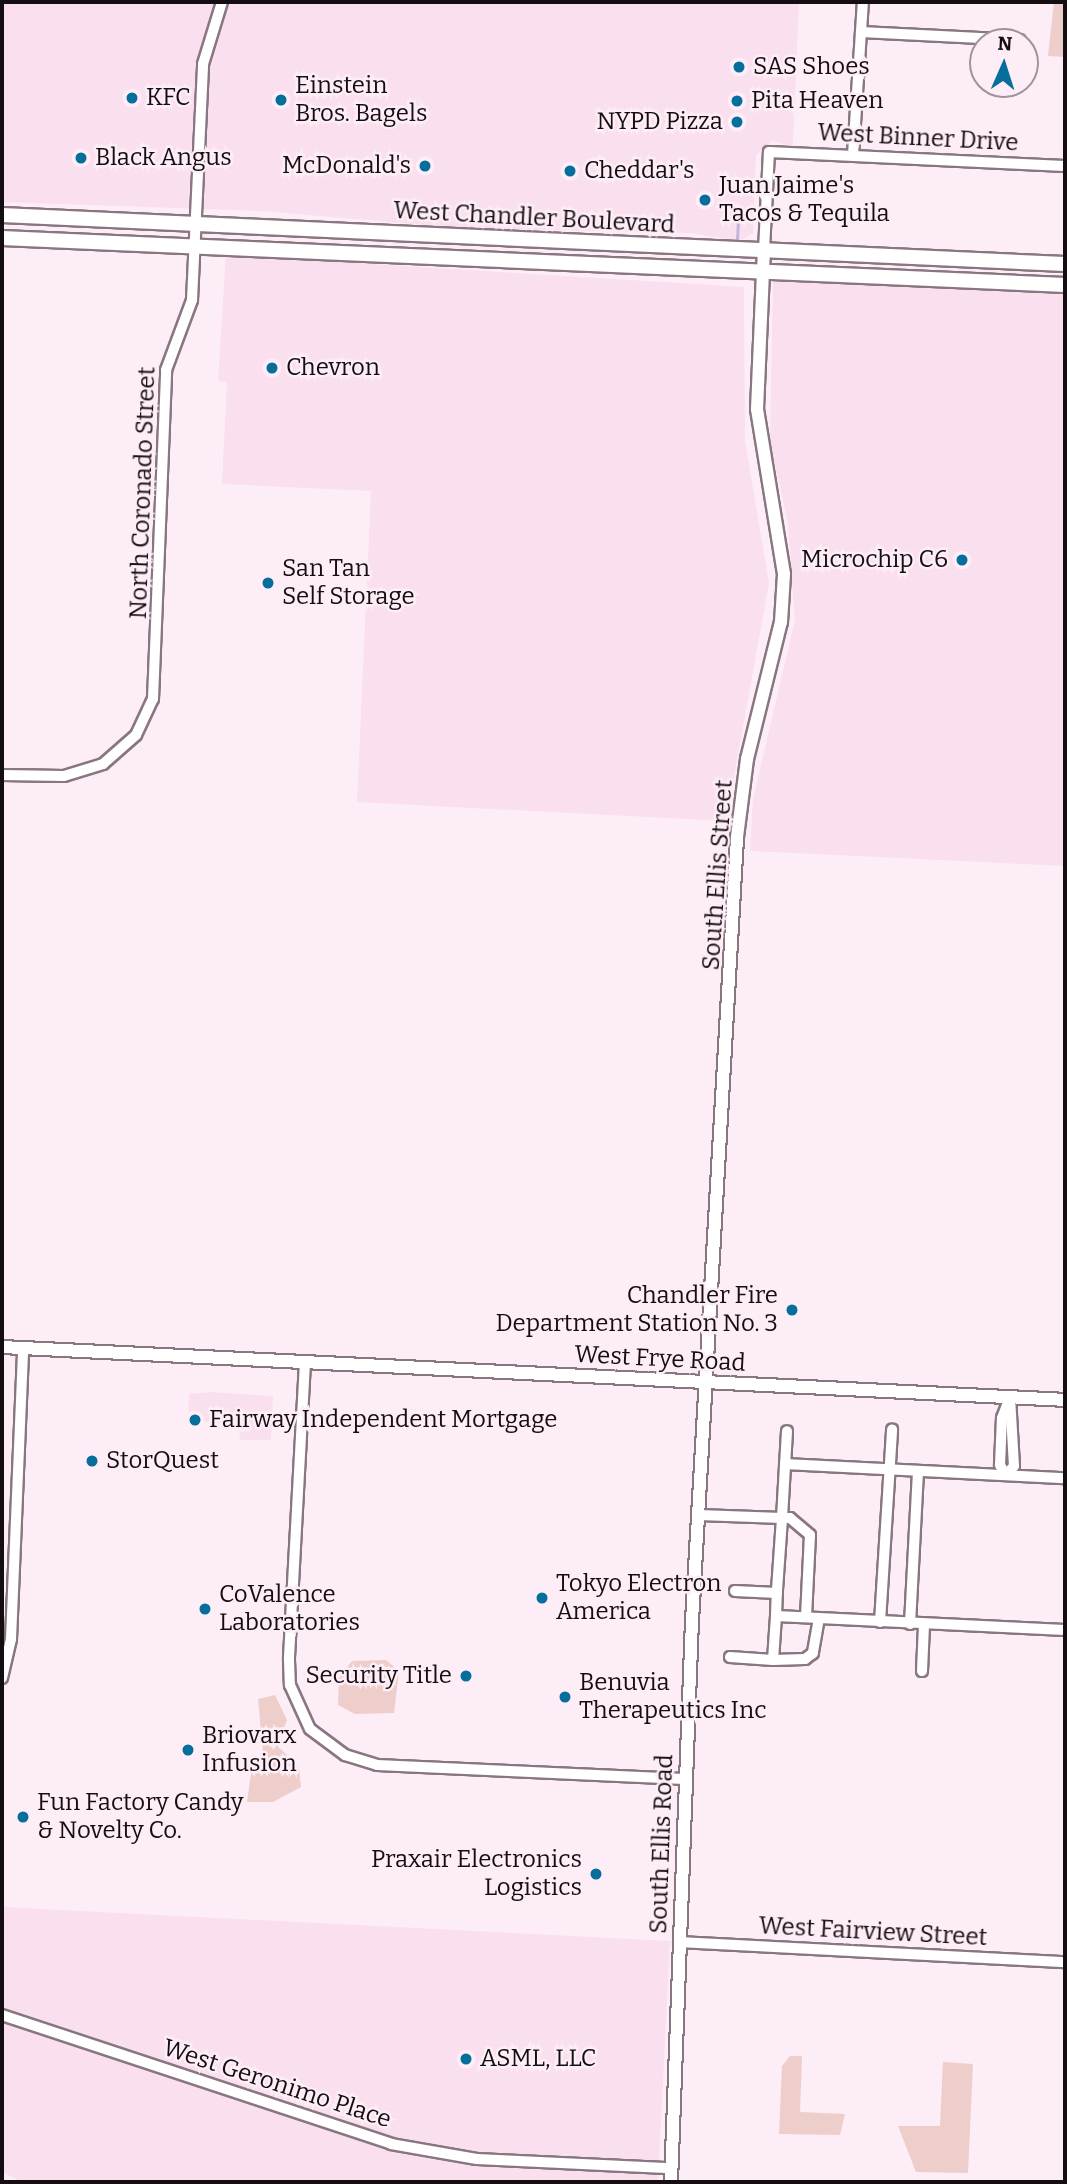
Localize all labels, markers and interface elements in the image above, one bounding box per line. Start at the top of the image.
north arrow [969,28,1039,98]
text: N [997,32,1013,55]
place label: SAS Shoes [753,53,870,81]
marker: SAS Shoes [731,59,747,75]
place label: Einstein Bros. Bagels [295,72,427,128]
place label: KFC [146,84,191,112]
place label: Pita Heaven [751,87,883,115]
marker: KFC [124,90,140,106]
marker: Einstein Bros. Bagels [273,92,289,108]
marker: Pita Heaven [729,93,745,109]
place label: NYPD Pizza [597,108,723,136]
marker: NYPD Pizza [729,114,745,130]
street label: West Binner Drive [817,118,1019,158]
place label: Black Angus [95,144,232,172]
marker: Black Angus [73,150,89,166]
place label: McDonald's [282,152,411,180]
place label: Cheddar's [584,157,695,185]
marker: McDonald's [417,158,433,174]
marker: Cheddar's [562,163,578,179]
place label: Juan Jaime's Tacos & Tequila [719,172,890,228]
marker: Juan Jaime's Tacos & Tequila [697,192,713,208]
street label: West Chandler Boulevard [393,196,675,240]
place label: Chevron [286,354,380,382]
marker: Chevron [264,360,280,376]
street label: North Coronado Street [124,366,162,620]
place label: Microchip C6 [801,546,948,574]
marker: Microchip C6 [954,552,970,568]
place label: San Tan Self Storage [282,555,415,611]
marker: San Tan Self Storage [260,575,276,591]
street label: South Ellis Street [697,779,739,971]
place label: Chandler Fire Department Station No. 3 [496,1282,778,1338]
marker: Chandler Fire Department Station No. 3 [784,1302,800,1318]
street label: West Frye Road [574,1340,746,1378]
place label: Fairway Independent Mortgage [209,1406,557,1434]
marker: Fairway Independent Mortgage [187,1412,203,1428]
place label: StorQuest [106,1447,219,1475]
marker: StorQuest [84,1453,100,1469]
place label: Tokyo Electron America [556,1570,722,1626]
place label: CoValence Laboratories [219,1581,360,1637]
marker: Tokyo Electron America [534,1590,550,1606]
marker: CoValence Laboratories [197,1601,213,1617]
place label: Security Title [305,1662,452,1690]
marker: Security Title [458,1668,474,1684]
place label: Benuvia Therapeutics Inc [579,1669,766,1725]
marker: Benuvia Therapeutics Inc [557,1689,573,1705]
place label: Briovarx Infusion [202,1722,297,1778]
marker: Briovarx Infusion [180,1742,196,1758]
street label: South Ellis Road [644,1754,680,1934]
place label: Fun Factory Candy & Novelty Co. [37,1789,243,1845]
marker: Fun Factory Candy & Novelty Co. [15,1809,31,1825]
place label: Praxair Electronics Logistics [371,1846,582,1902]
marker: Praxair Electronics Logistics [588,1866,604,1882]
street label: West Fairview Street [758,1912,988,1952]
street label: West Geronimo Place [159,2034,395,2134]
place label: ASML, LLC [480,2045,596,2073]
marker: ASML, LLC [458,2051,474,2067]

